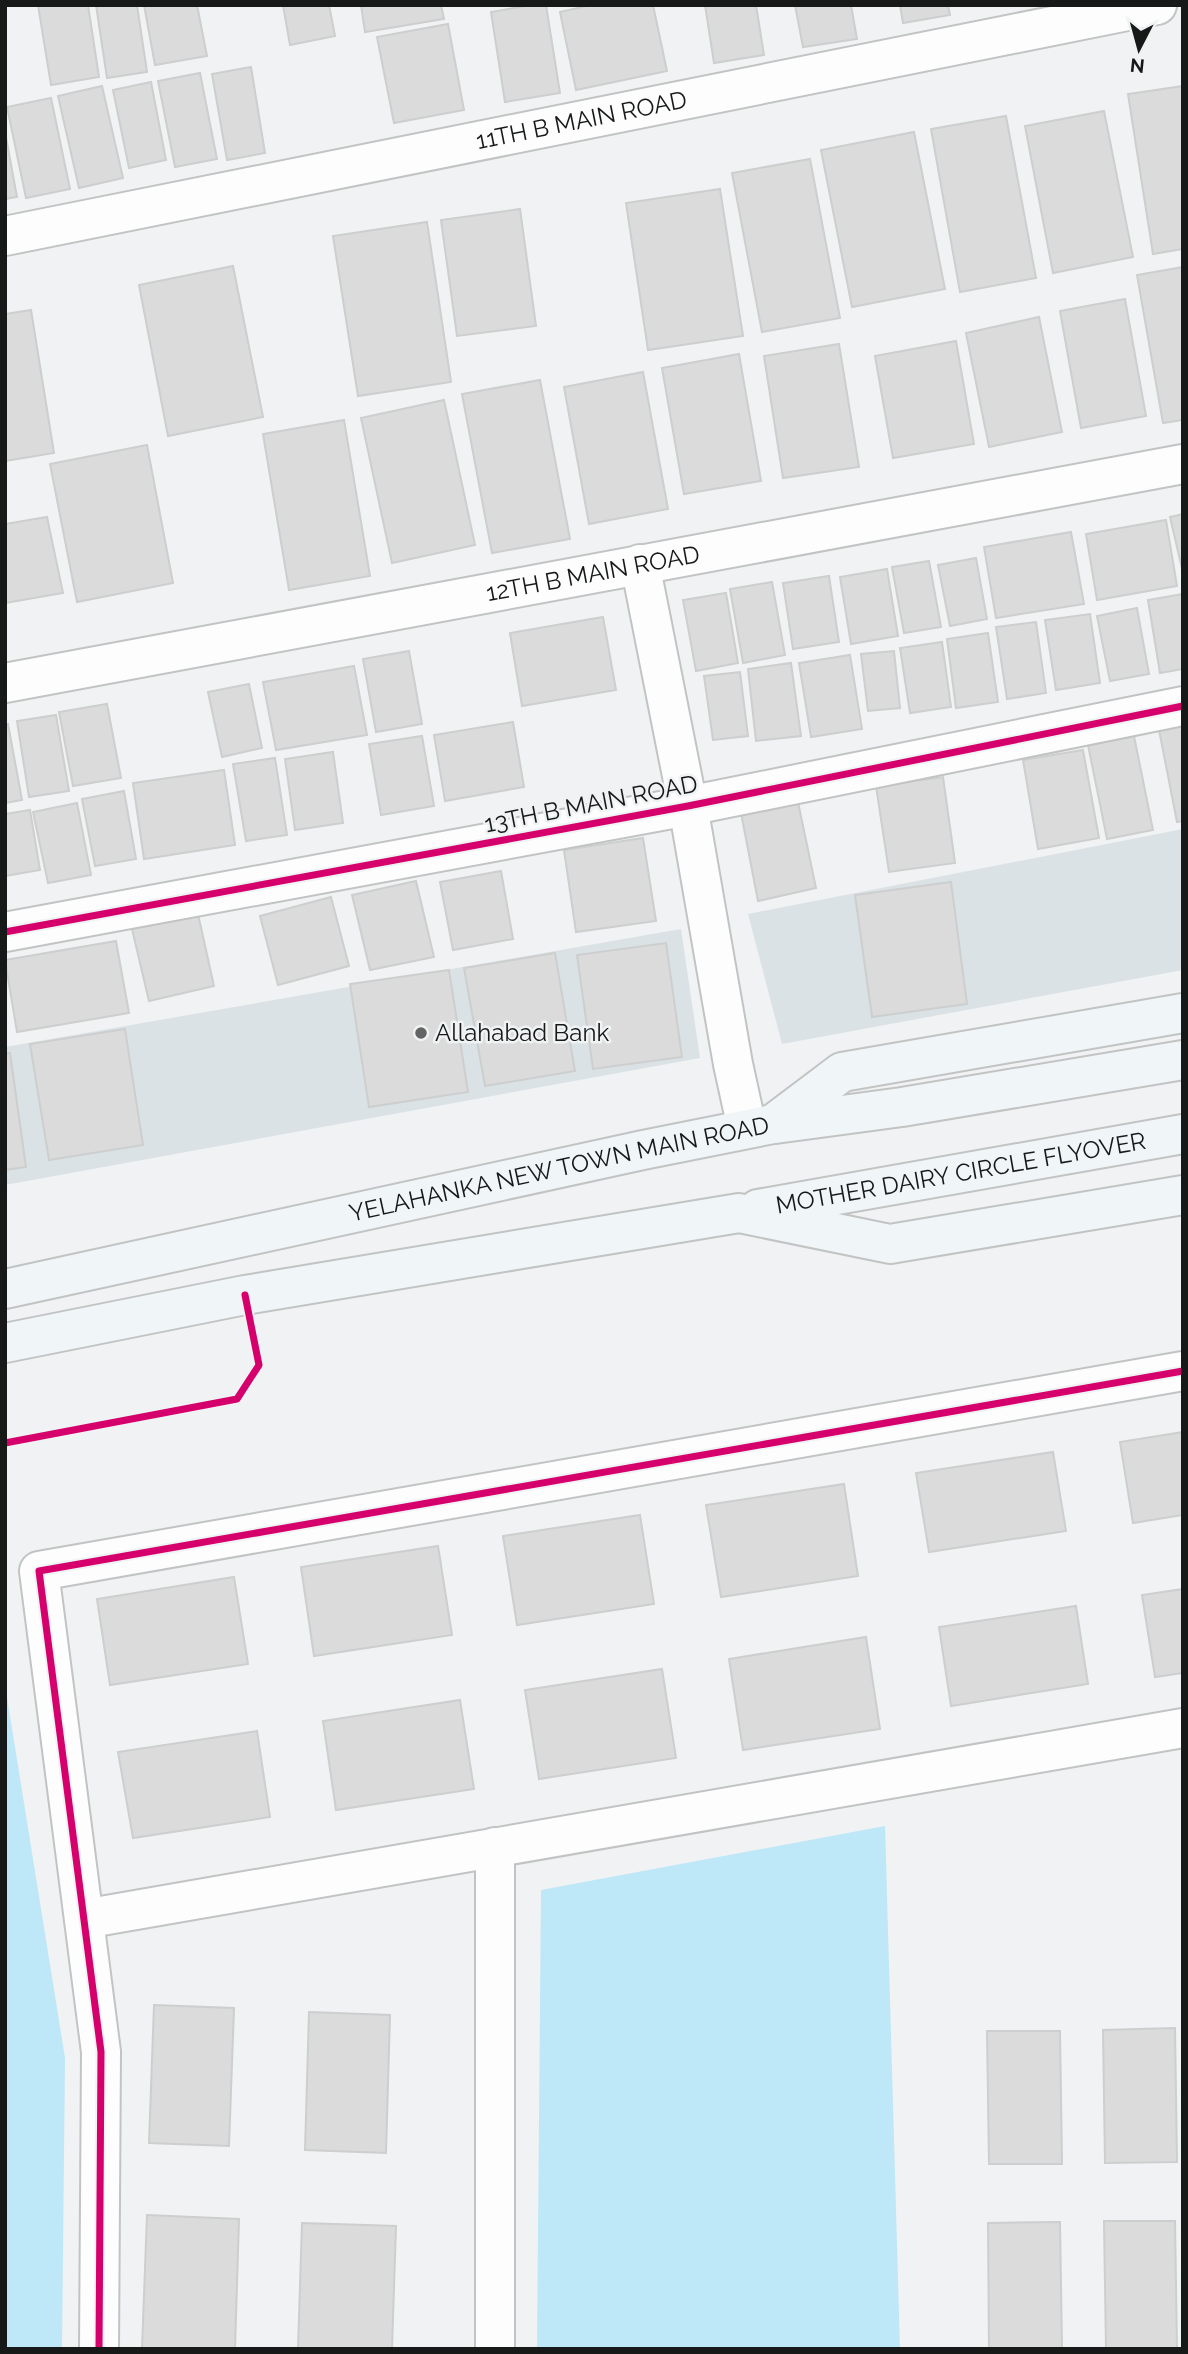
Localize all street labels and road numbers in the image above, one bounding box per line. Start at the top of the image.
street label: 11TH B MAIN ROAD [474,85,689,155]
street label: 12TH B MAIN ROAD [484,539,702,607]
street label: 13TH B MAIN ROAD [482,769,700,838]
street label: YELAHANKA NEW TOWN MAIN ROAD [346,1110,772,1228]
street label: MOTHER DAIRY CIRCLE FLYOVER [774,1126,1148,1220]

